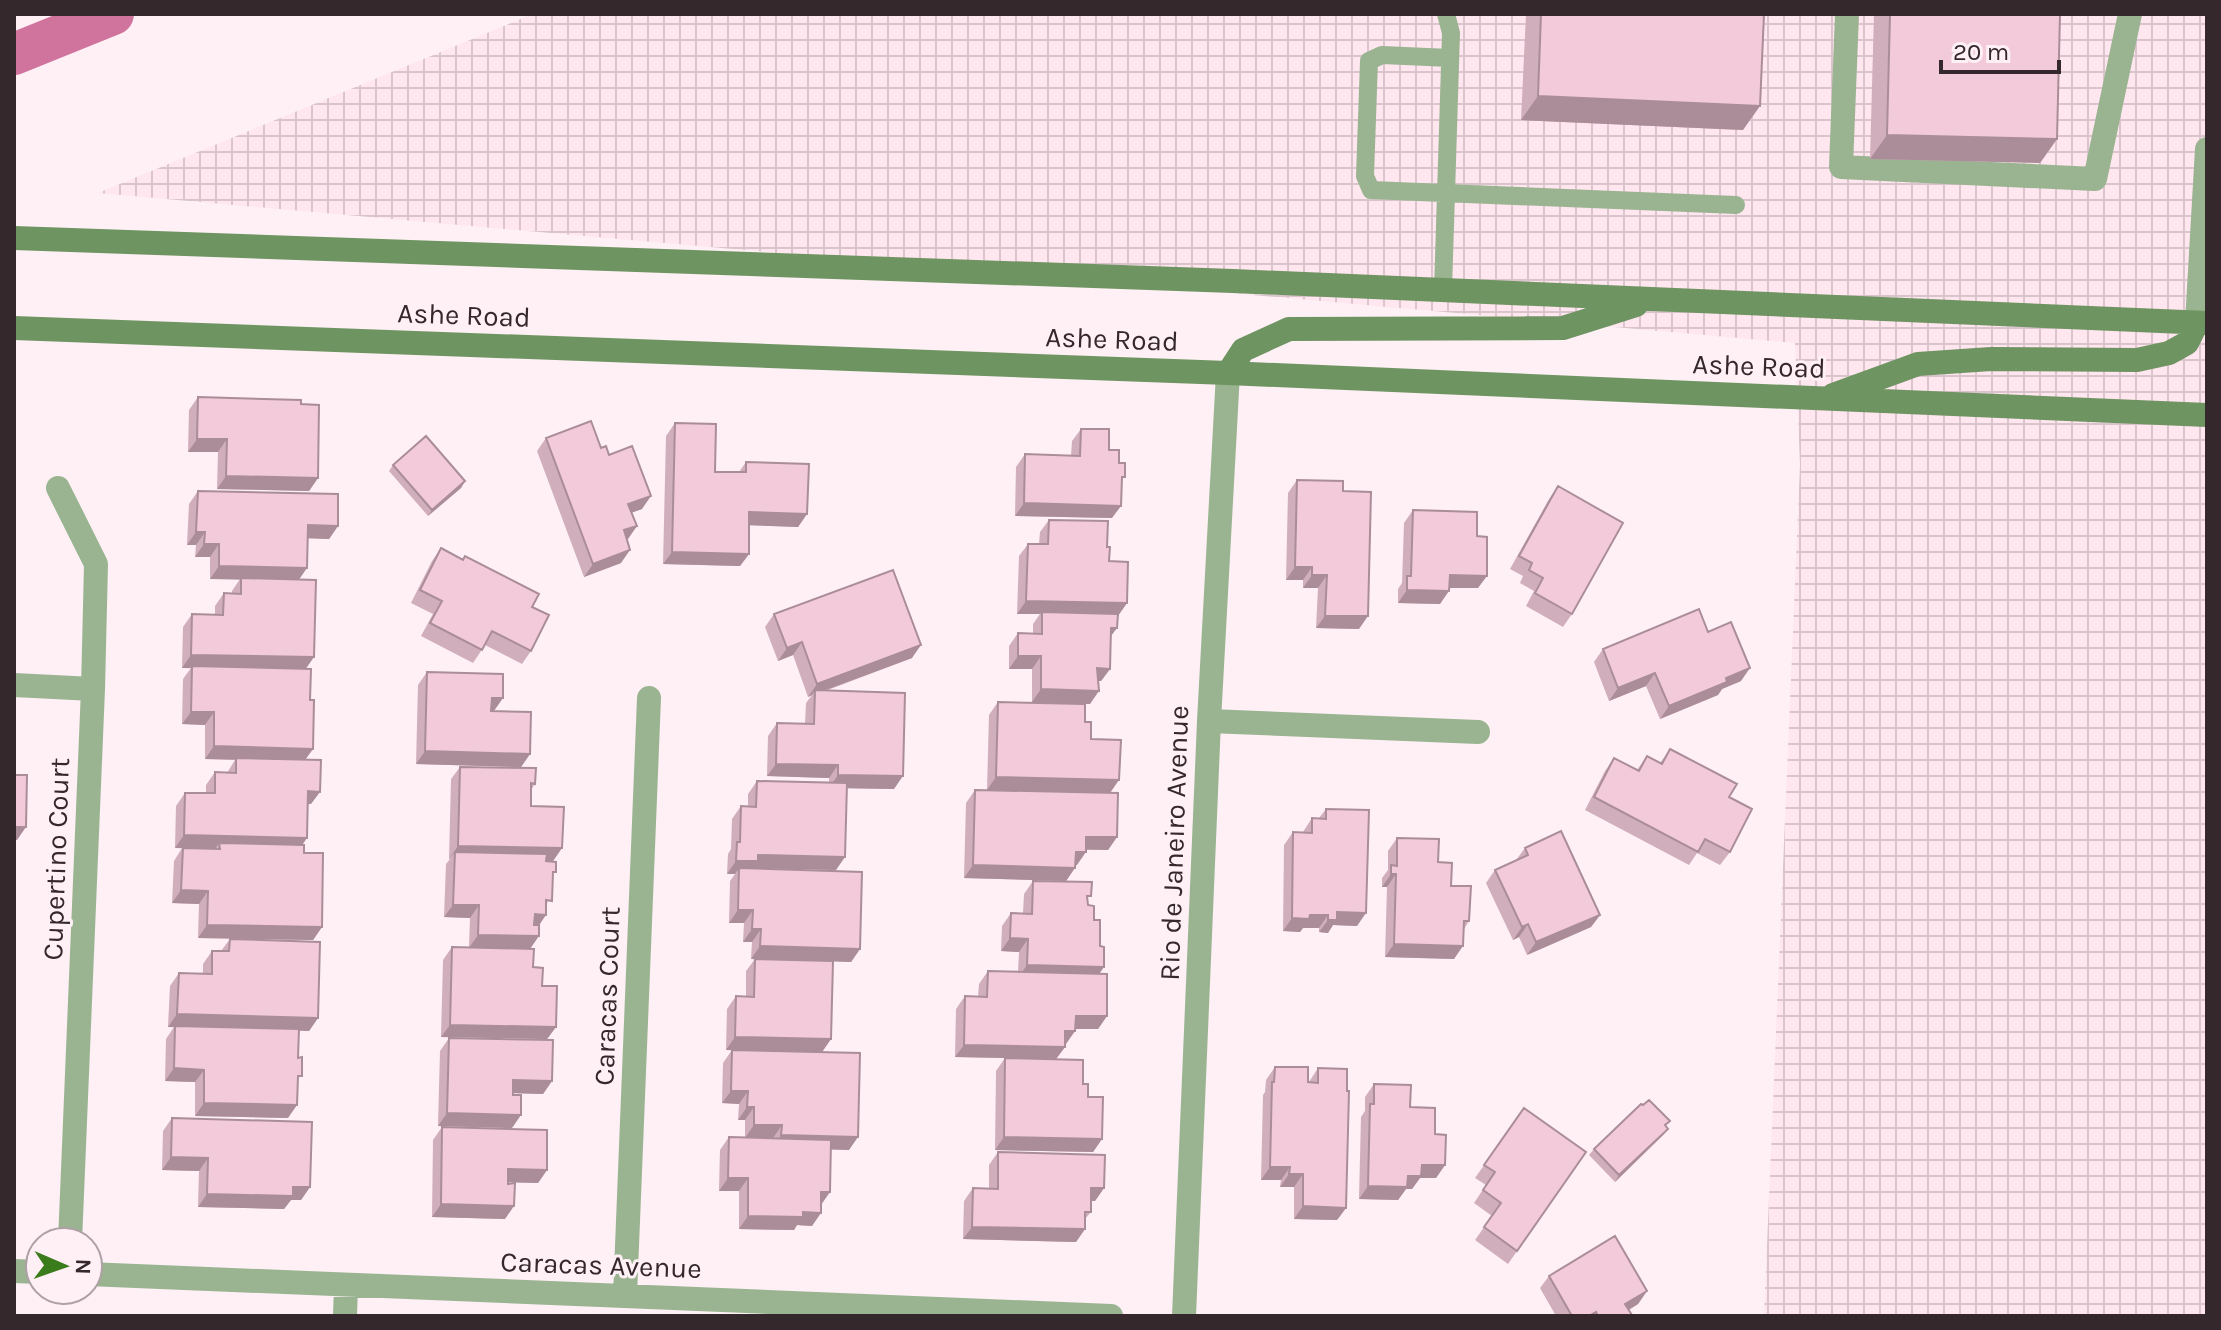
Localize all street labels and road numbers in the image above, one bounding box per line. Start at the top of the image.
street label: Ashe Road [397,296,531,334]
street label: Ashe Road [1045,320,1179,358]
street label: Ashe Road [1692,347,1826,385]
street label: Rio de Janeiro Avenue [1153,705,1195,981]
street label: Cupertino Court [36,757,76,961]
street label: Caracas Court [587,906,627,1086]
street label: Caracas Avenue [500,1245,702,1285]

